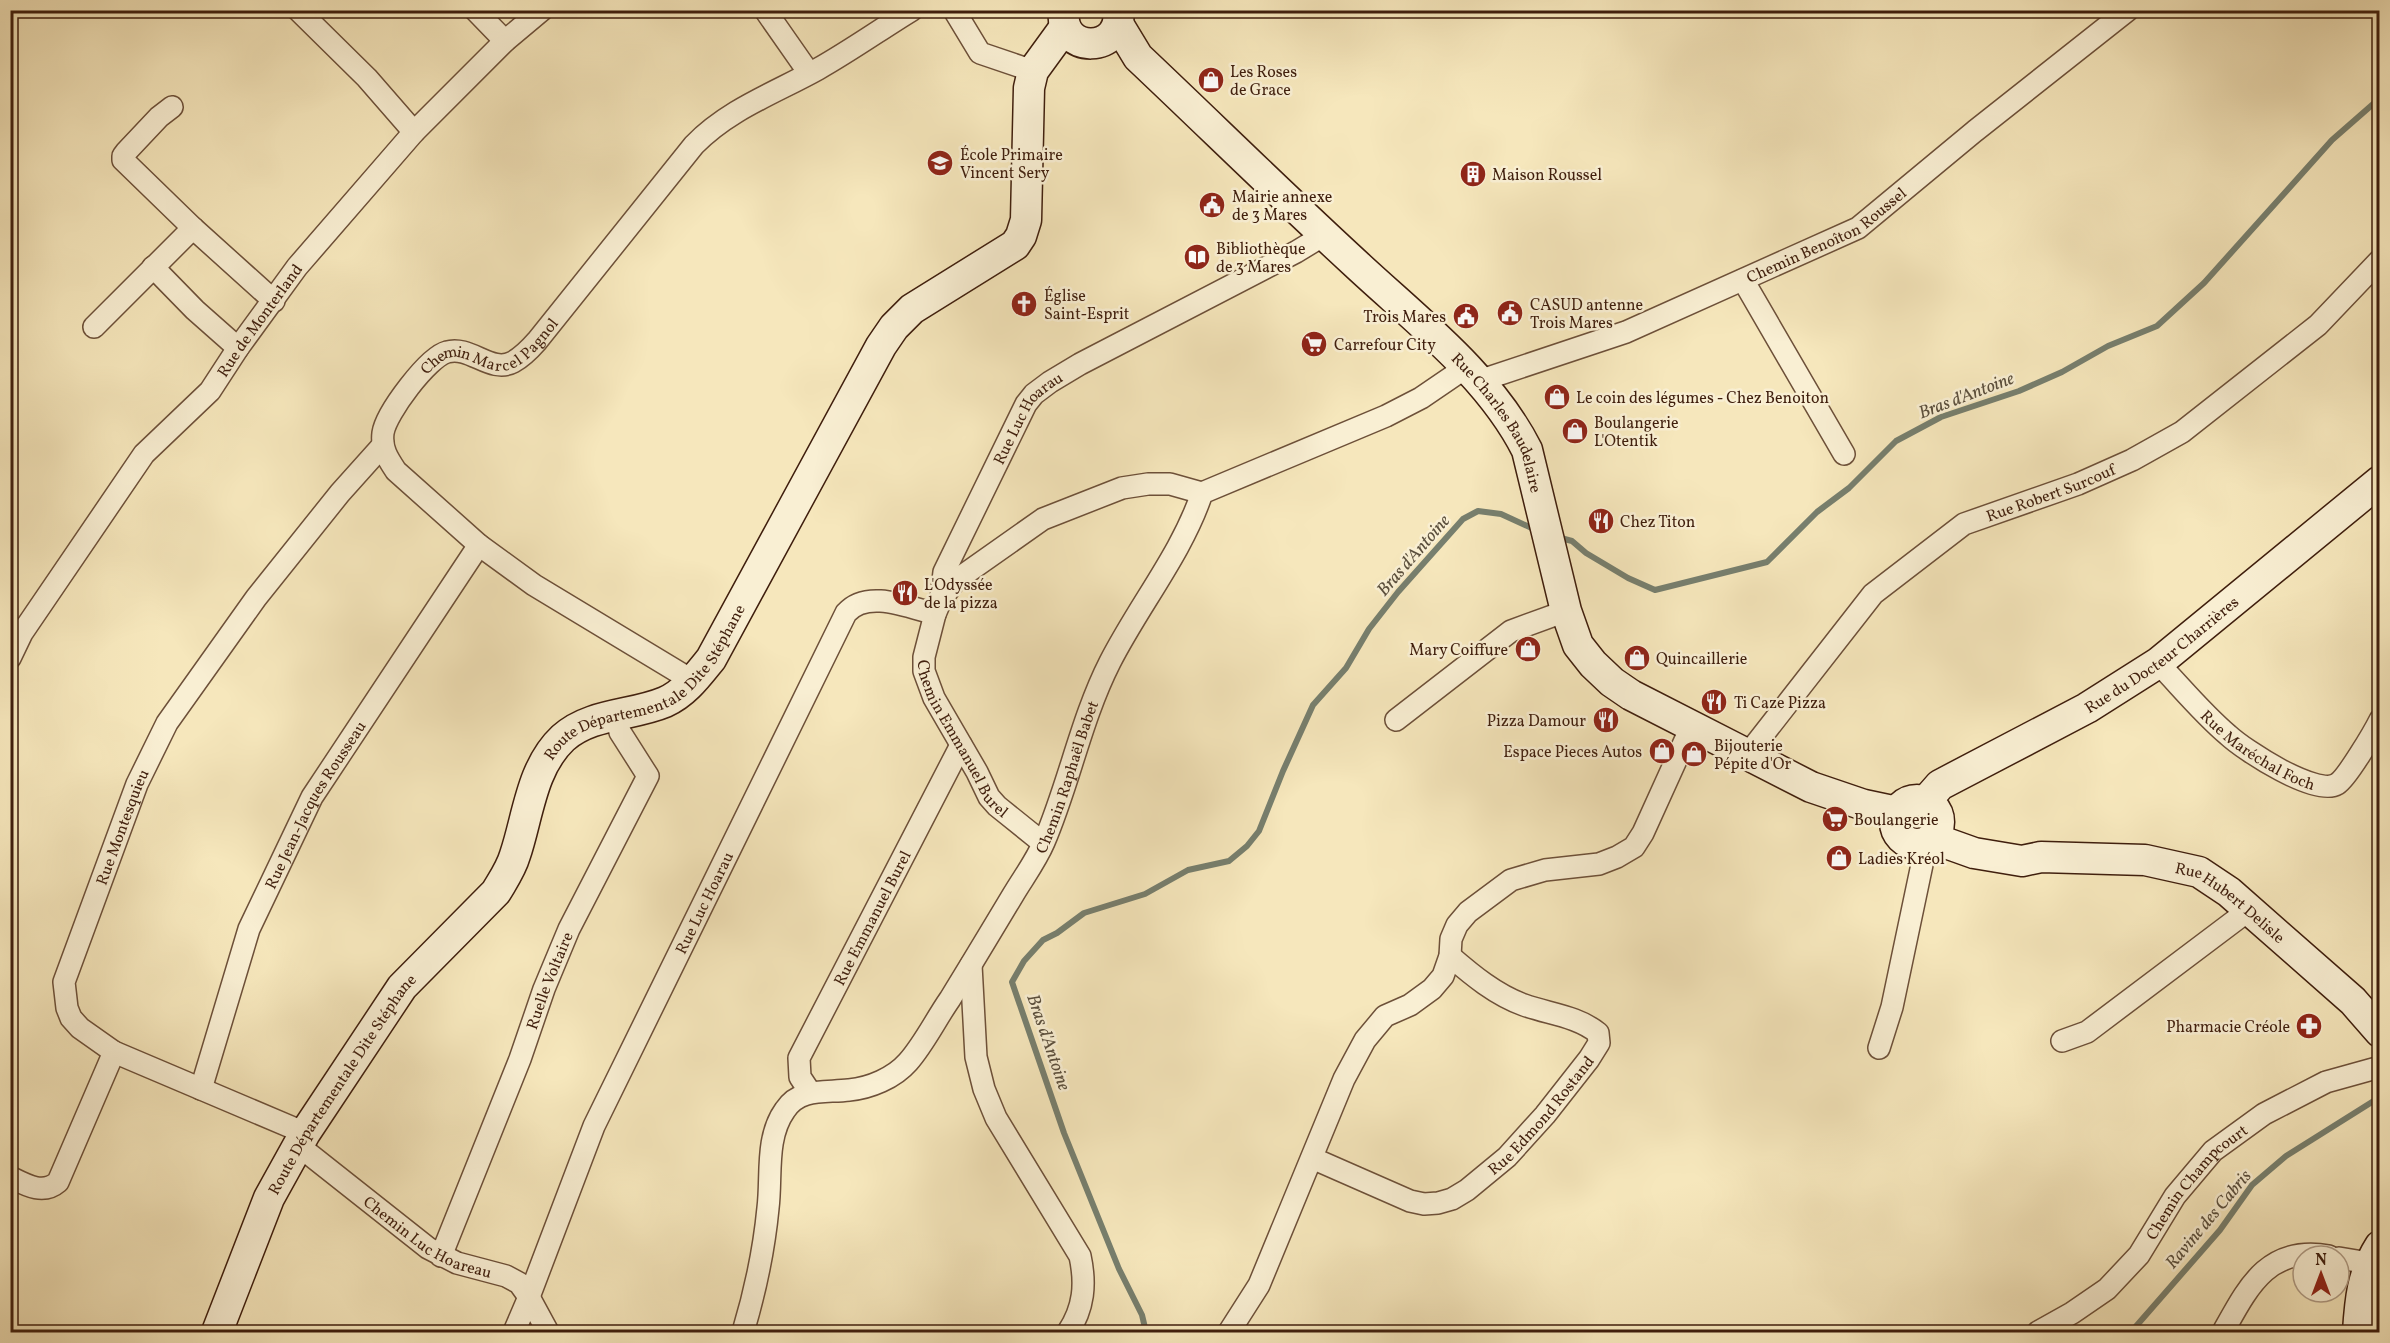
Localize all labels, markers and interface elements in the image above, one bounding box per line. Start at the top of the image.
place label: Les Roses de Grace [1230,62,1297,102]
shop icon: Les Roses de Grace [1196,65,1226,95]
place label: École Primaire Vincent Sery [960,145,1063,185]
school or university icon: École Primaire Vincent Sery [925,148,955,178]
building icon: Maison Roussel [1458,159,1488,189]
place label: Maison Roussel [1492,165,1602,187]
street label: Chemin Benoîton Roussel [1743,183,1912,290]
place label: Mairie annexe de 3 Mares [1232,187,1332,227]
public building icon: Mairie annexe de 3 Mares [1197,190,1227,220]
place label: Bibliothèque de 3 Mares [1216,239,1306,279]
library icon: Bibliothèque de 3 Mares [1182,242,1212,272]
street label: Rue de Monterland [213,260,309,382]
place label: Église Saint-Esprit [1044,286,1130,326]
church icon: Église Saint-Esprit [1009,289,1039,319]
place label: CASUD antenne Trois Mares [1530,295,1643,335]
public building icon: CASUD antenne Trois Mares [1495,298,1525,328]
public building icon: Trois Mares [1451,301,1481,331]
place label: Trois Mares [1363,307,1446,329]
street label: Chemin Marcel Pagnol [416,314,564,380]
supermarket icon: Carrefour City [1299,329,1329,359]
place label: Carrefour City [1334,335,1436,357]
street label: Rue Charles Baudelaire [1445,348,1546,495]
water label: Bras d'Antoine [1915,367,2018,426]
street label: Rue Luc Hoarau [989,368,1068,469]
shop icon: Le coin des légumes - Chez Benoiton [1542,382,1572,412]
place label: Le coin des légumes - Chez Benoiton [1576,388,1829,410]
place label: Boulangerie L'Otentik [1594,413,1679,453]
shop icon: Boulangerie L'Otentik [1560,416,1590,446]
street label: Rue Robert Surcouf [1984,459,2121,528]
restaurant icon: Chez Titon [1586,506,1616,536]
water label: Bras d'Antoine [1372,510,1457,602]
place label: Chez Titon [1620,512,1695,534]
place label: L'Odyssée de la pizza [924,575,998,615]
restaurant icon: L'Odyssée de la pizza [890,578,920,608]
street label: Rue du Docteur Charrières [2081,592,2244,720]
street label: Route Départementale Dite Stéphane [539,601,752,765]
shop icon: Mary Coiffure [1513,634,1543,664]
place label: Mary Coiffure [1409,640,1508,662]
shop icon: Quincaillerie [1622,643,1652,673]
place label: Quincaillerie [1656,649,1747,671]
street label: Chemin Emmanuel Burel [911,660,1012,824]
restaurant icon: Ti Caze Pizza [1699,687,1729,717]
place label: Ti Caze Pizza [1734,693,1826,715]
street label: Chemin Raphaël Babet [1031,698,1105,858]
restaurant icon: Pizza Damour [1591,705,1621,735]
street label: Rue Maréchal Foch [2195,706,2317,797]
place label: Pizza Damour [1487,711,1586,733]
street label: Rue Jean-Jacques Rousseau [261,717,372,893]
shop icon: Espace Pieces Autos [1647,736,1677,766]
place label: Bijouterie Pépite d'Or [1714,736,1792,776]
shop icon: Bijouterie Pépite d'Or [1679,739,1709,769]
place label: Espace Pieces Autos [1503,742,1642,764]
street label: Rue Montesquieu [92,766,156,889]
supermarket icon: Boulangerie [1820,804,1850,834]
place label: Boulangerie [1854,810,1939,832]
shop icon: Ladies Kréol [1824,843,1854,873]
street label: Rue Emmanuel Burel [829,847,917,990]
street label: Rue Luc Hoarau [671,849,740,958]
place label: Ladies Kréol [1858,849,1945,871]
street label: Rue Hubert Delisle [2173,858,2289,949]
street label: Ruelle Voltaire [522,929,580,1033]
street label: Route Départementale Dite Stéphane [264,970,422,1199]
water label: Bras d'Antoine [1019,991,1076,1095]
pharmacy icon: Pharmacie Créole [2294,1011,2324,1041]
place label: Pharmacie Créole [2166,1017,2290,1039]
street label: Rue Edmond Rostand [1484,1052,1600,1181]
street label: Chemin Champcourt [2142,1120,2253,1245]
water label: Ravine des Cabris [2160,1165,2258,1275]
street label: Chemin Luc Hoareau [358,1192,494,1285]
north arrow [2291,1244,2351,1304]
text: N [2315,1250,2327,1272]

